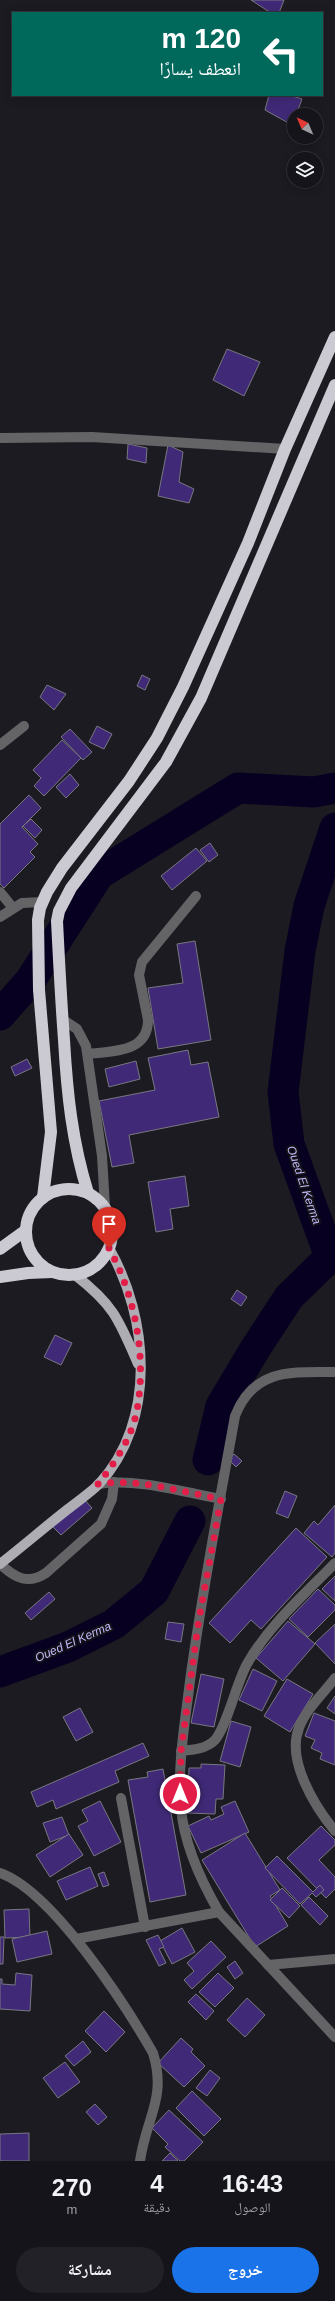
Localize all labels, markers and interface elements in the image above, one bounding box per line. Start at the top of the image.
text: 120 m [162,23,241,54]
icon: left [255,28,307,80]
text: انعطف يسارًا [159,59,241,79]
north arrow [287,108,323,144]
map controls [287,108,323,188]
button: layers [287,152,323,188]
water label: Oued El Kerma [284,1144,324,1226]
pin [92,1207,126,1248]
icon: arrive [98,1213,120,1235]
water label: Oued El Kerma [33,1619,114,1665]
position arrow [159,1773,201,1815]
text: 4 [150,2170,164,2197]
text: 16:43 [222,2170,283,2197]
text: 270 [52,2174,92,2201]
text: دقيقة [144,2200,170,2215]
text: الوصول [235,2200,271,2215]
text: m [66,2202,77,2217]
button: مشاركة [16,2247,164,2293]
button: خروج [172,2247,319,2293]

